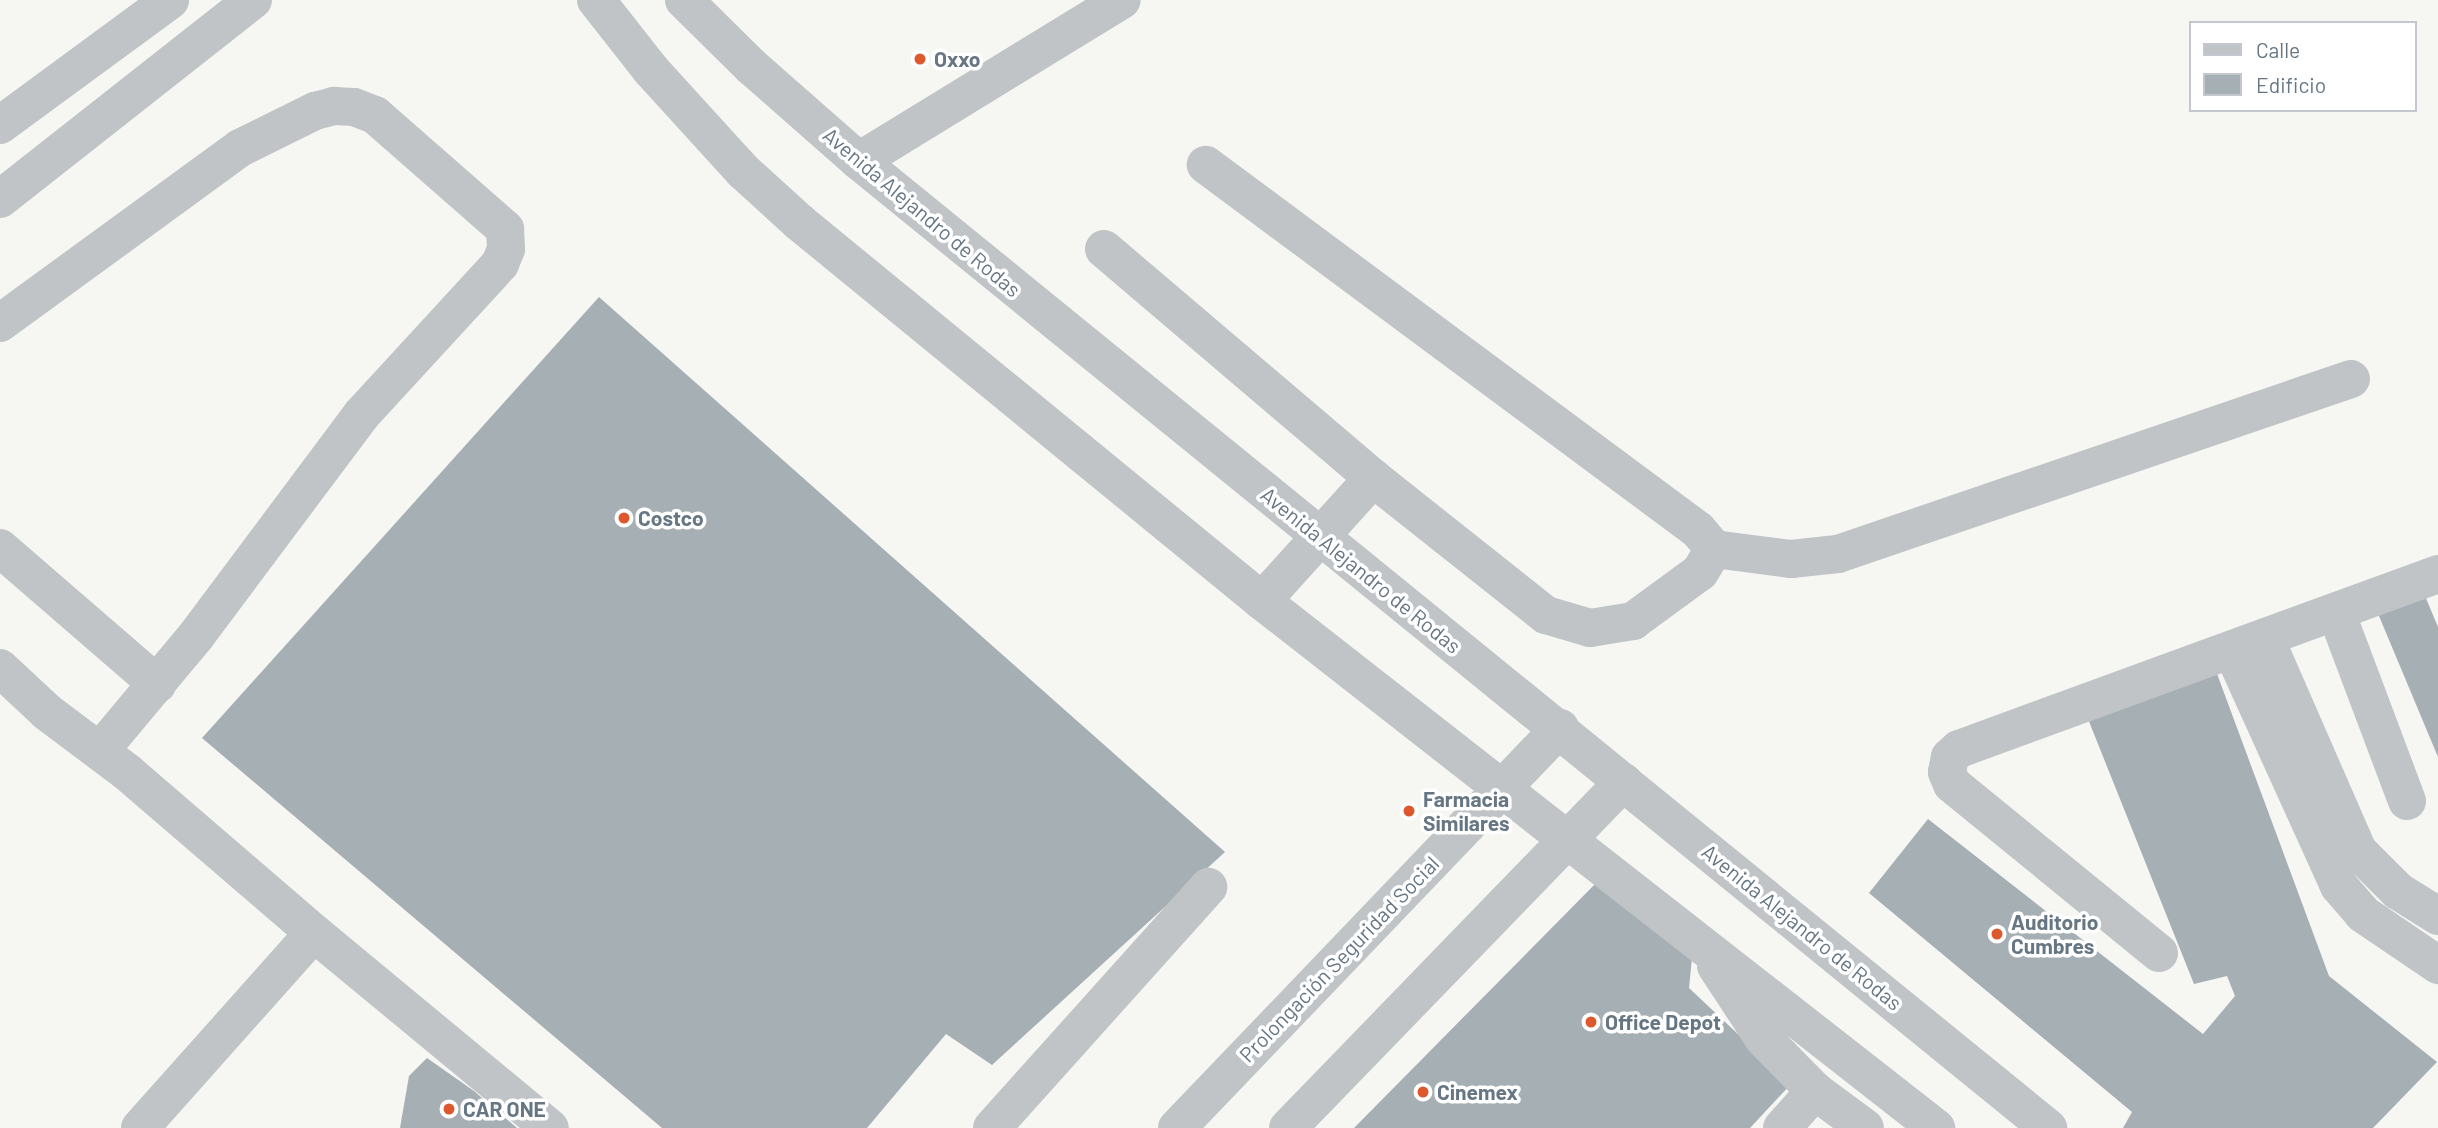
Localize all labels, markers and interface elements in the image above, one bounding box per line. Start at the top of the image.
legend [2190,21,2417,112]
text: Calle [2256,37,2300,62]
place label: Oxxo [934,46,981,72]
marker: Oxxo [912,51,928,67]
text: Edificio [2256,72,2326,97]
street label: Avenida Alejandro de Rodas [818,122,1026,302]
street label: Avenida Alejandro de Rodas [1256,482,1466,658]
place label: Costco [638,505,704,531]
marker: Costco [616,510,632,526]
place label: Farmacia Similares [1423,786,1510,836]
marker: Farmacia Similares [1401,803,1417,819]
street label: Avenida Alejandro de Rodas [1697,839,1907,1015]
street label: Prolongación Seguridad Social [1234,851,1444,1067]
place label: Auditorio Cumbres [2011,909,2098,959]
marker: Auditorio Cumbres [1989,926,2005,942]
place label: Office Depot [1605,1009,1721,1035]
marker: Office Depot [1583,1014,1599,1030]
place label: Cinemex [1437,1079,1518,1105]
marker: Cinemex [1415,1084,1431,1100]
place label: CAR ONE [463,1096,546,1122]
marker: CAR ONE [441,1101,457,1117]

